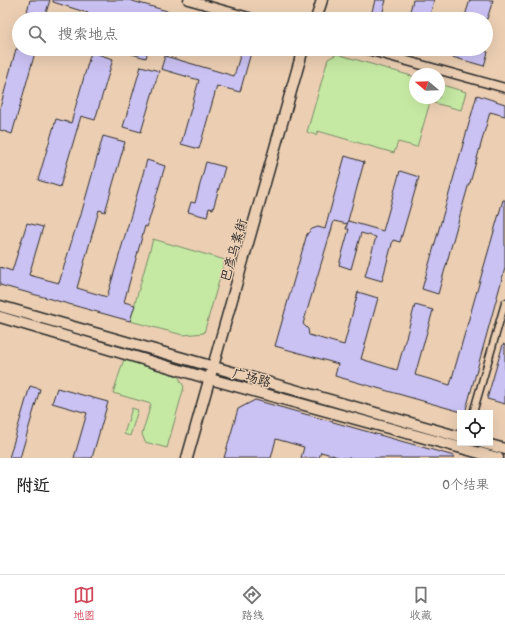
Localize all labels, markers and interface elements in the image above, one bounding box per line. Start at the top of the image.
search box [12,12,493,56]
icon: search [26,23,48,45]
text: 搜索地点 [58,25,118,44]
north arrow [409,68,445,104]
street label: 巴彦乌素街 [217,217,251,284]
street label: 广场路 [231,365,273,391]
map controls [457,410,493,446]
button: locate [457,410,493,446]
text: 附近 [16,476,50,496]
text: 0个结果 [442,477,489,493]
tab: 地图 [73,584,95,622]
tab: 路线 [241,584,263,622]
tab: 收藏 [410,584,432,622]

